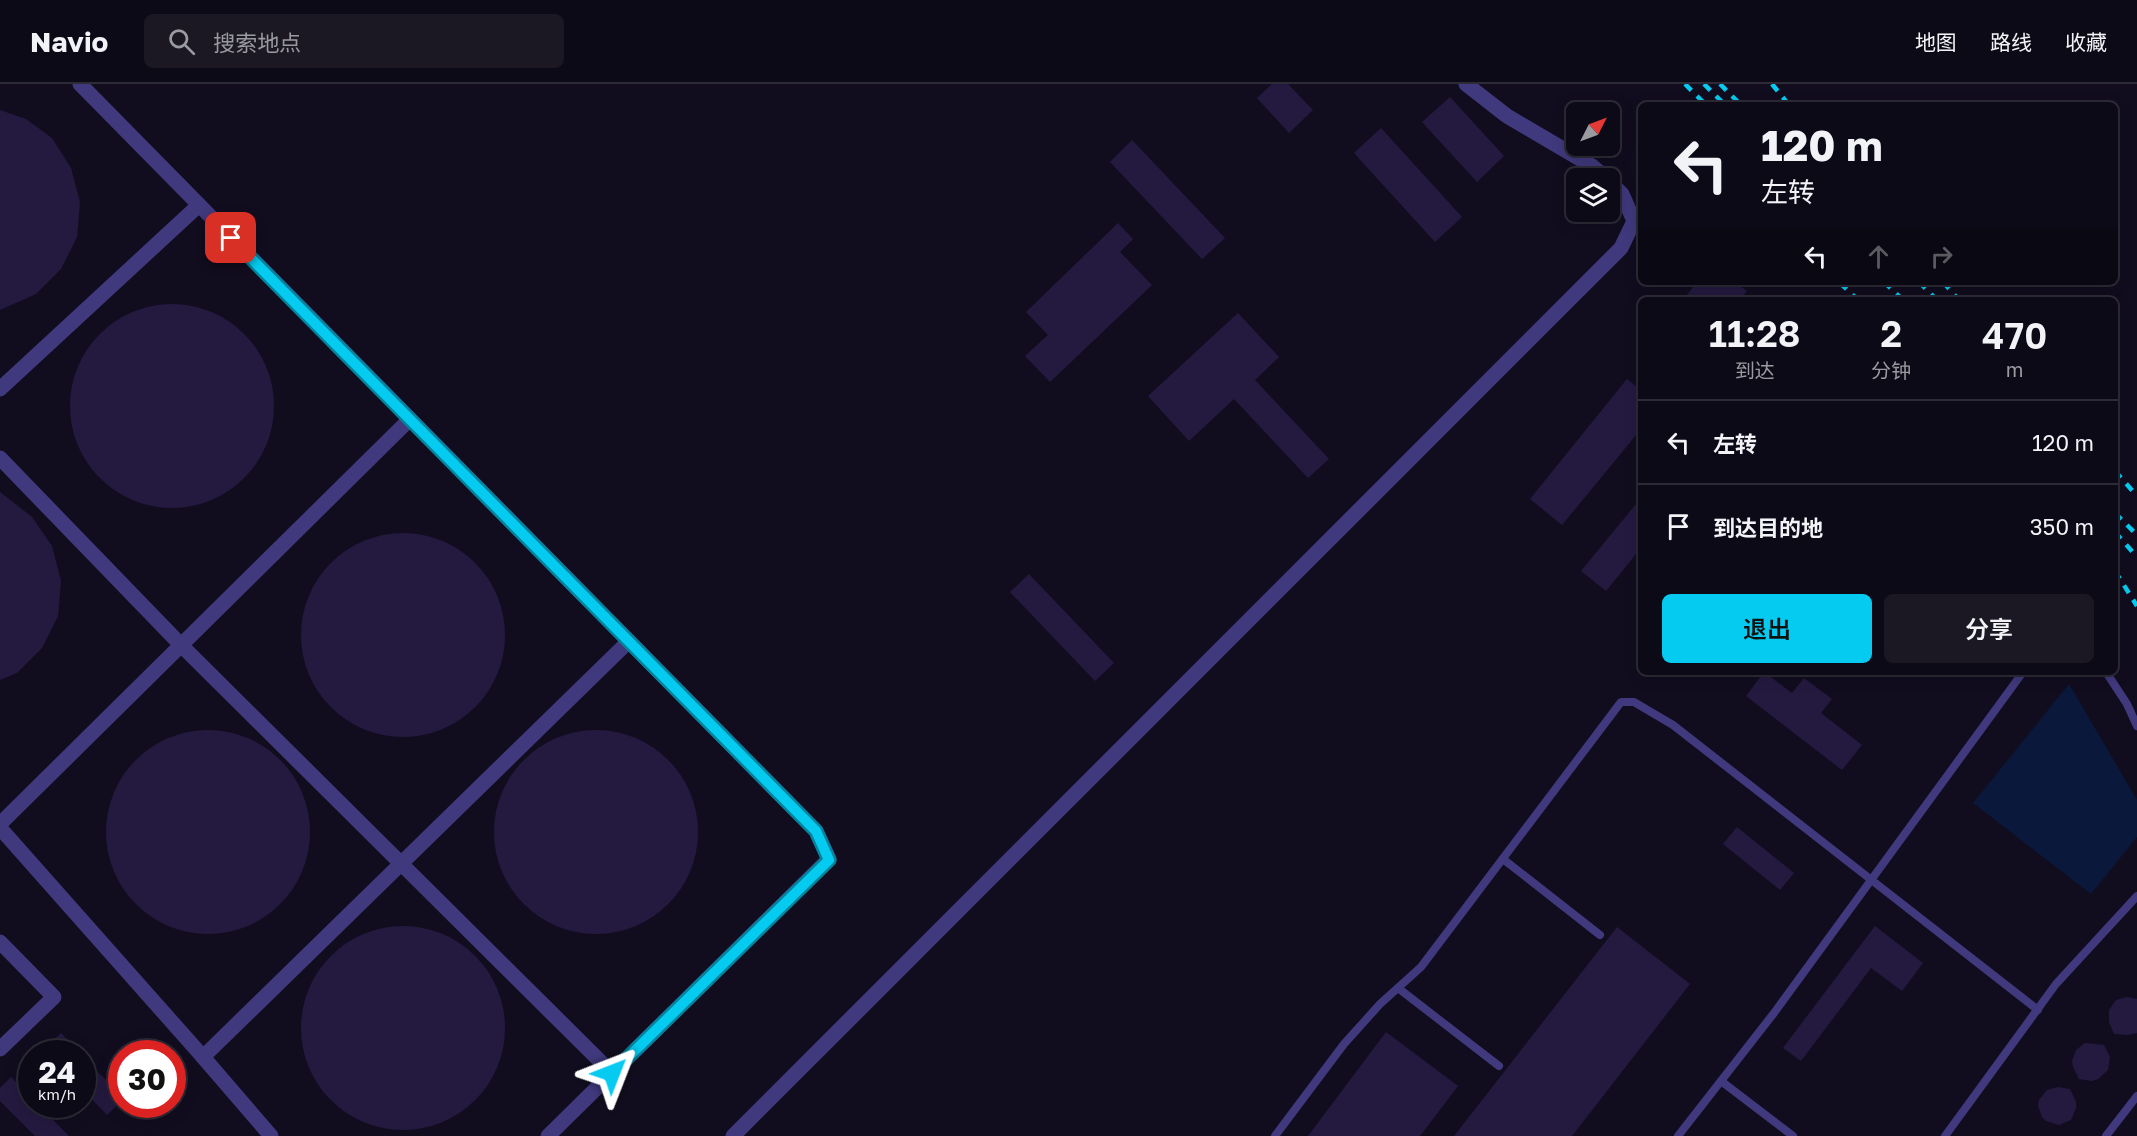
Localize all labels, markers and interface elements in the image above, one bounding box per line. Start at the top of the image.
search box [144,14,564,68]
text: Navio [30,25,108,58]
icon: search [165,25,198,58]
text: 搜索地点 [213,29,301,56]
text: 地图 [1915,29,1957,55]
text: 路线 [1990,29,2032,55]
text: 收藏 [2065,29,2107,55]
north arrow [1566,102,1620,156]
map controls [1566,102,1620,222]
text: 120 m [1761,120,1883,170]
icon: left [1662,126,1740,204]
button: layers [1566,168,1620,222]
text: 左转 [1761,176,1815,208]
pin [205,212,256,263]
icon: arrive [214,221,247,254]
icon: left [1799,240,1832,273]
icon: ahead [1862,240,1895,273]
icon: right [1925,240,1958,273]
text: 11:28 [1709,312,1800,355]
text: 2 [1880,312,1902,355]
text: 470 [1982,314,2047,357]
text: m [2006,357,2023,381]
text: 到达 [1735,358,1775,382]
text: 分钟 [1871,358,1911,382]
icon: left [1662,426,1695,459]
text: 120 m [2032,429,2094,456]
text: 左转 [1713,430,1757,457]
icon: arrive [1662,510,1695,543]
text: 350 m [2030,513,2094,540]
text: 到达目的地 [1713,514,1823,541]
button: 退出 [1662,594,1872,663]
button: 分享 [1884,594,2094,663]
speed limit sign: 30 [108,1040,186,1118]
position arrow [580,1041,644,1105]
text: 24 [38,1054,76,1090]
text: km/h [38,1085,76,1103]

